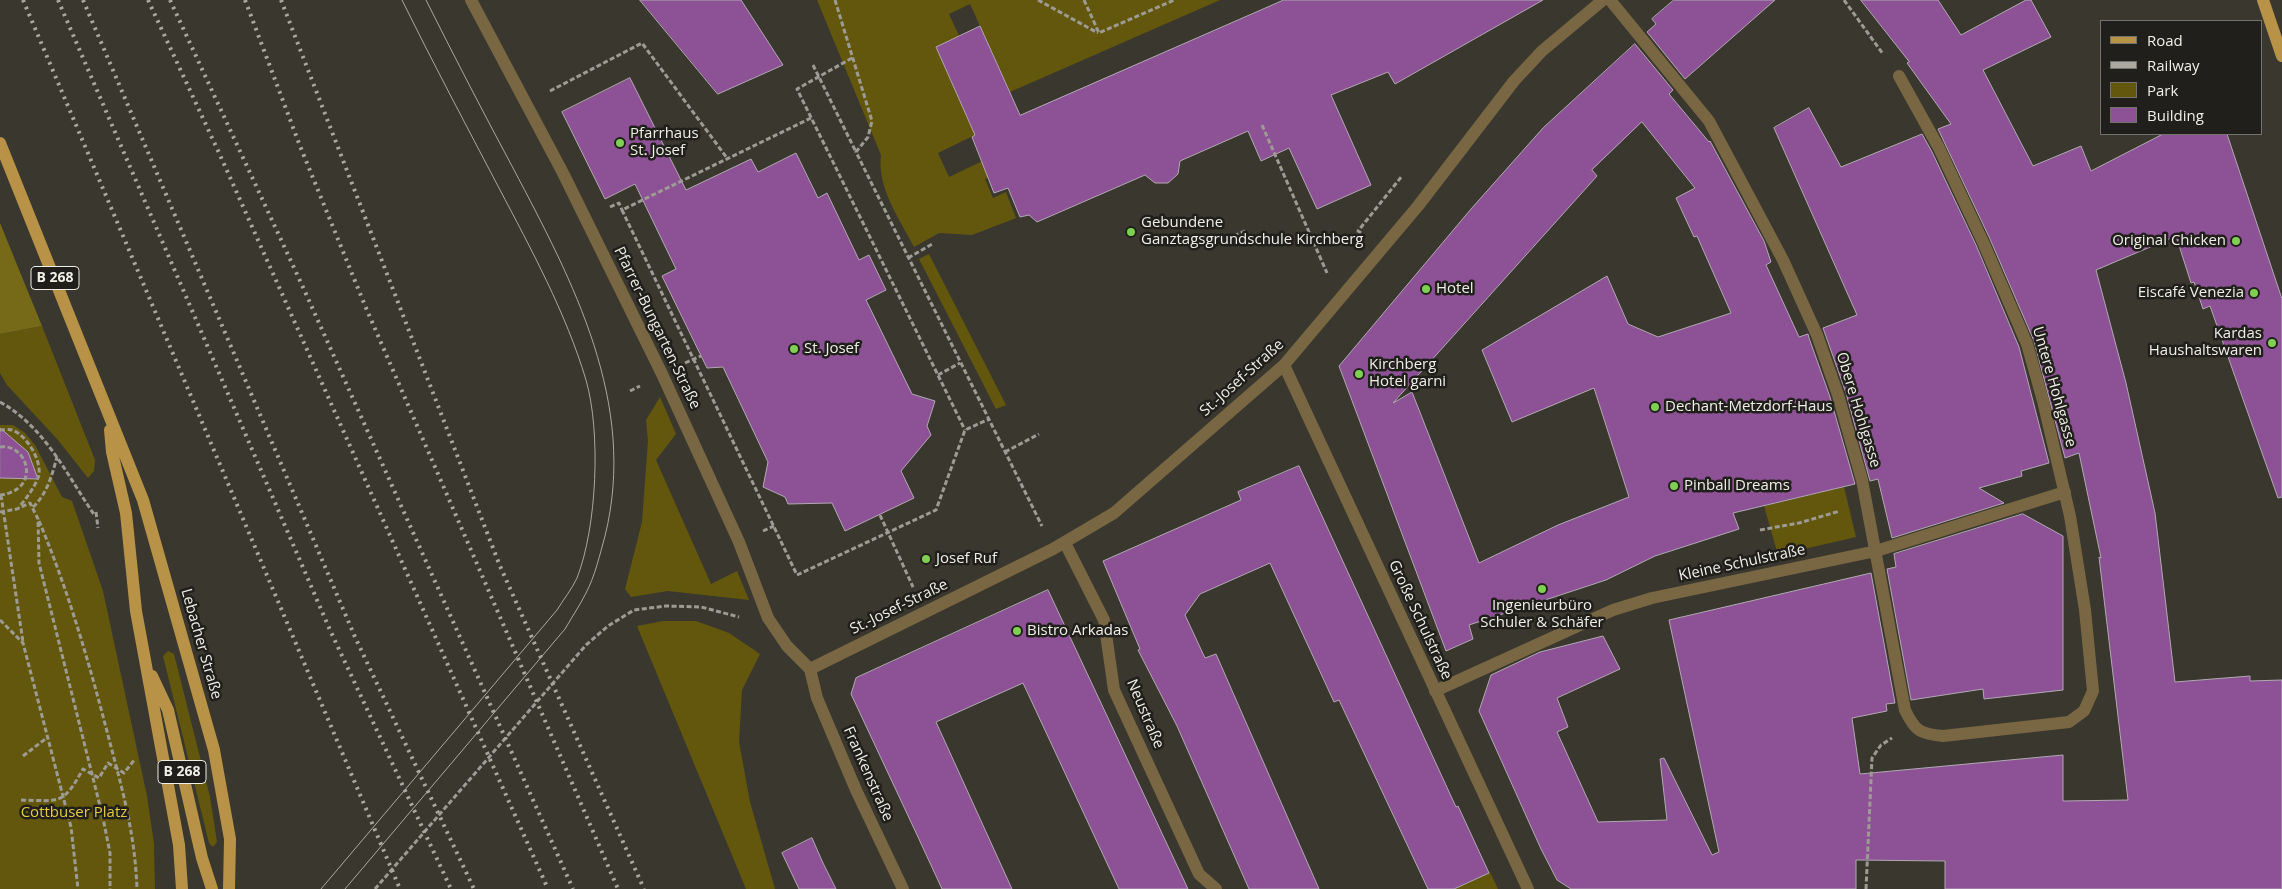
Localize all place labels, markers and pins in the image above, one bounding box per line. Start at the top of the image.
place label: Pfarrhaus St. Josef [630,125,699,160]
marker: Pfarrhaus St. Josef [614,137,626,149]
place label: Gebundene Ganztagsgrundschule Kirchberg [1141,214,1363,249]
marker: Gebundene Ganztagsgrundschule Kirchberg [1125,226,1137,238]
place label: Original Chicken [2112,232,2226,250]
marker: Original Chicken [2230,235,2242,247]
place label: Hotel [1436,280,1474,298]
marker: Hotel [1420,283,1432,295]
place label: Eiscafé Venezia [2138,284,2244,302]
marker: Eiscafé Venezia [2248,287,2260,299]
place label: Kardas Haushaltswaren [2149,325,2262,360]
marker: Kardas Haushaltswaren [2266,337,2278,349]
place label: St. Josef [804,340,859,358]
marker: St. Josef [788,343,800,355]
place label: Kirchberg Hotel garni [1369,356,1446,391]
marker: Kirchberg Hotel garni [1353,368,1365,380]
place label: Dechant-Metzdorf-Haus [1665,398,1833,416]
marker: Dechant-Metzdorf-Haus [1649,401,1661,413]
place label: Pinball Dreams [1684,477,1790,495]
marker: Pinball Dreams [1668,480,1680,492]
place label: Josef Ruf [936,550,997,568]
marker: Josef Ruf [920,553,932,565]
marker: Ingenieurbüro Schuler & Schäfer [1536,583,1548,595]
place label: Ingenieurbüro Schuler & Schäfer [1480,597,1604,632]
place label: Bistro Arkadas [1027,622,1129,640]
marker: Bistro Arkadas [1011,625,1023,637]

